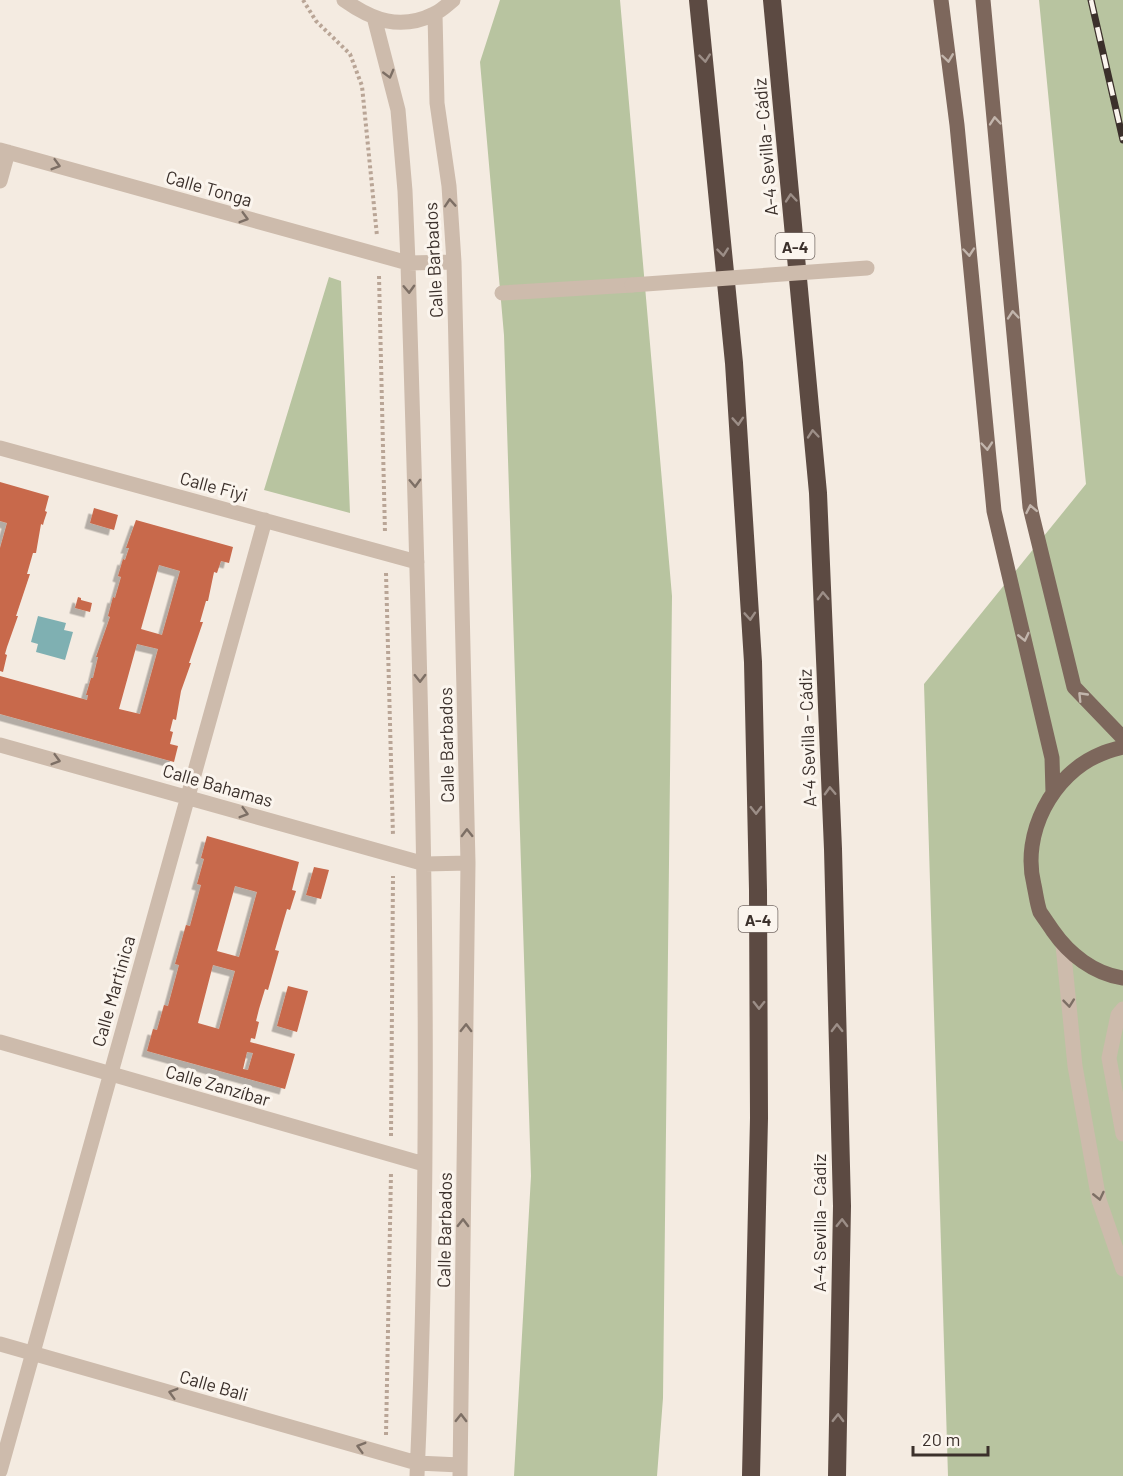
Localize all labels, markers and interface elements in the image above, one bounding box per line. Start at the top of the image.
one-way arrow [942,53,954,63]
one-way arrow [698,54,710,63]
one-way arrow [381,69,394,79]
street label: A-4 Sevilla - Cádiz [748,77,782,217]
one-way arrow [989,117,1002,126]
one-way arrow [51,158,61,171]
street label: Calle Tonga [163,165,255,211]
one-way arrow [785,194,798,203]
one-way arrow [443,199,456,208]
street label: Calle Barbados [419,202,447,318]
one-way arrow [239,210,249,223]
road number: A-4 [776,233,814,259]
one-way arrow [962,247,975,256]
one-way arrow [716,248,729,257]
one-way arrow [403,284,415,293]
one-way arrow [1007,311,1020,320]
one-way arrow [731,416,744,425]
one-way arrow [807,430,820,439]
one-way arrow [980,441,993,451]
street label: Calle Fiyi [178,466,250,506]
one-way arrow [408,479,421,488]
one-way arrow [1025,505,1038,515]
one-way arrow [816,592,829,601]
one-way arrow [743,611,756,620]
one-way arrow [1016,632,1029,642]
street label: A-4 Sevilla - Cádiz [794,668,820,808]
one-way arrow [414,674,426,683]
street label: Calle Barbados [434,687,458,803]
one-way arrow [1079,692,1090,703]
one-way arrow [51,753,61,766]
street label: Calle Bahamas [160,759,276,811]
one-way arrow [824,786,837,795]
one-way arrow [238,806,249,818]
one-way arrow [750,806,762,815]
one-way arrow [461,828,474,837]
road number: A-4 [738,906,777,932]
street label: Calle Martinica [87,933,139,1049]
one-way arrow [1062,999,1075,1008]
one-way arrow [753,1001,765,1010]
one-way arrow [460,1023,472,1032]
one-way arrow [831,1023,844,1032]
street label: Calle Zanzíbar [163,1060,273,1111]
street label: A-4 Sevilla - Cádiz [808,1154,830,1292]
street label: Calle Barbados [432,1172,456,1288]
one-way arrow [1091,1191,1104,1201]
one-way arrow [457,1218,470,1227]
one-way arrow [836,1218,848,1227]
street label: Calle Bali [177,1365,251,1405]
one-way arrow [168,1388,178,1401]
one-way arrow [455,1413,467,1422]
one-way arrow [832,1413,844,1422]
scale bar [913,1419,988,1457]
text: 20 m [922,1428,960,1450]
one-way arrow [356,1441,366,1454]

